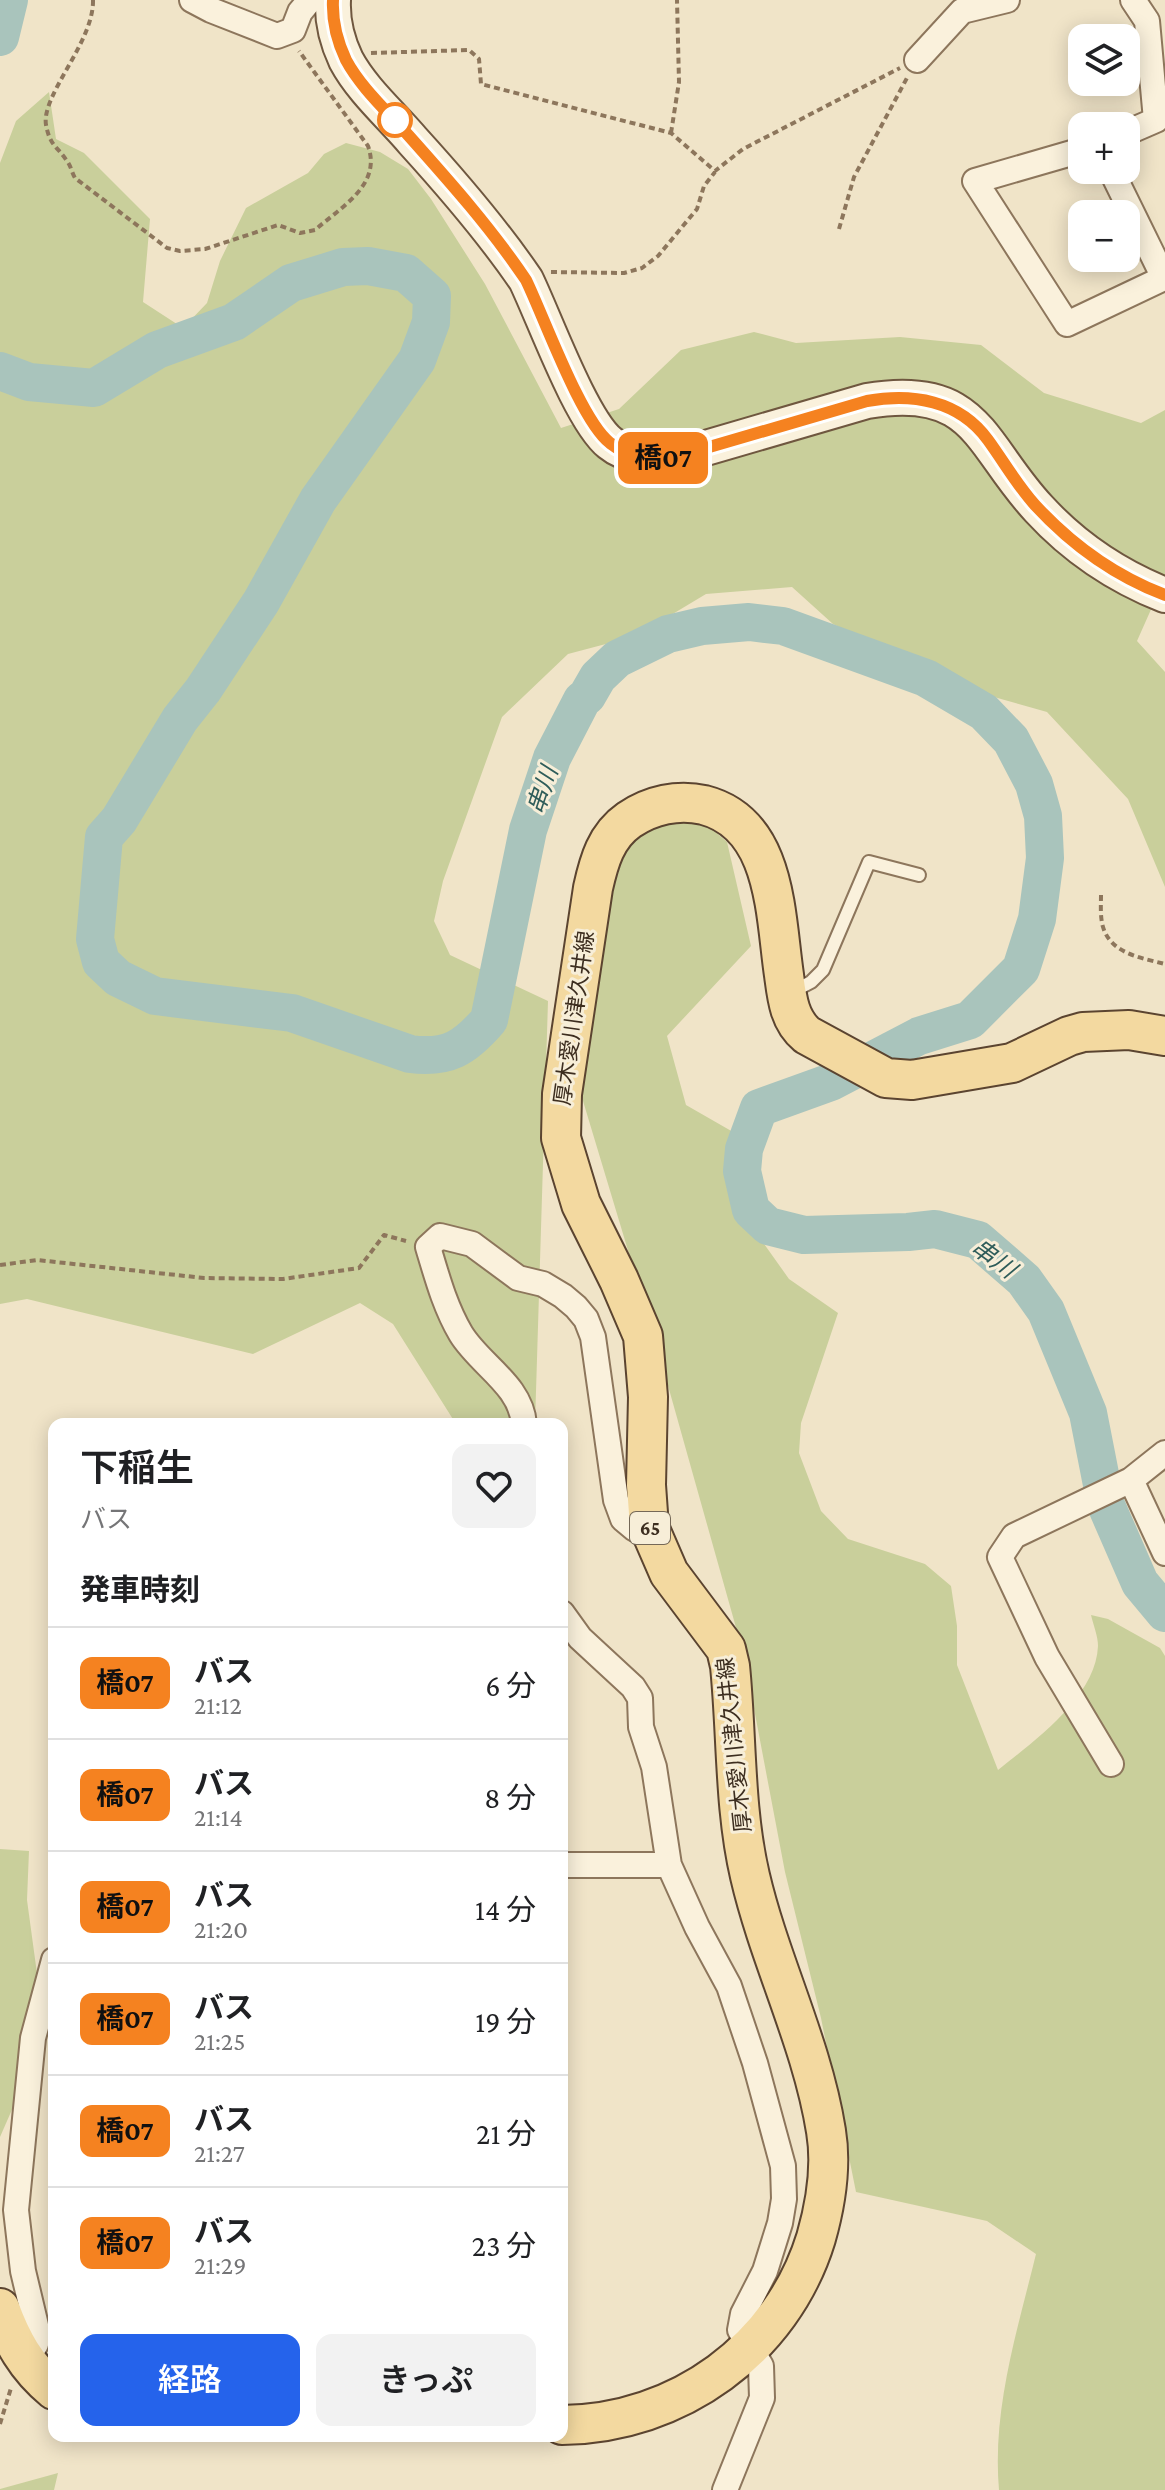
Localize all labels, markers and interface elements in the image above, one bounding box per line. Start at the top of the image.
map controls [1068,24,1140,272]
button: layers [1068,24,1140,96]
unlabelled marker [378,103,412,137]
button: + [1068,112,1140,184]
button: − [1068,200,1140,272]
line badge: 橋07 [617,432,709,484]
text: 橋07 [634,442,692,473]
water label: 串川 [521,760,564,817]
street label: 厚木愛川津久井線 [549,929,599,1107]
water label: 串川 [967,1233,1024,1285]
button: heart [452,1444,536,1528]
text: 下稲生 [80,1447,194,1489]
text: バス [80,1505,132,1534]
road number: 65 [630,1512,670,1544]
text: 発車時刻 [80,1573,200,1606]
text: バス [194,1655,254,1688]
street label: 厚木愛川津久井線 [712,1656,756,1834]
text: 橋07 [96,1667,154,1698]
text: 6 分 [485,1669,536,1702]
text: 21:12 [194,1691,242,1720]
text: バス [194,1767,254,1800]
text: 橋07 [96,1779,154,1810]
text: 8 分 [484,1781,536,1814]
text: 21:14 [194,1803,243,1832]
text: バス [194,1879,254,1912]
text: 橋07 [96,1891,154,1922]
text: 14 分 [475,1893,536,1926]
text: 21:20 [194,1915,248,1944]
text: バス [194,1991,254,2024]
text: 橋07 [96,2003,154,2034]
text: 19 分 [475,2005,536,2038]
text: 21:25 [194,2027,246,2056]
text: バス [194,2103,254,2136]
text: 橋07 [96,2115,154,2146]
text: 21 分 [476,2117,536,2150]
text: 21:27 [194,2139,245,2168]
text: バス [194,2215,254,2248]
text: 橋07 [96,2227,154,2258]
text: 23 分 [472,2229,536,2262]
text: 21:29 [194,2251,246,2280]
button: 経路 [80,2334,300,2426]
button: きっぷ [316,2334,536,2426]

